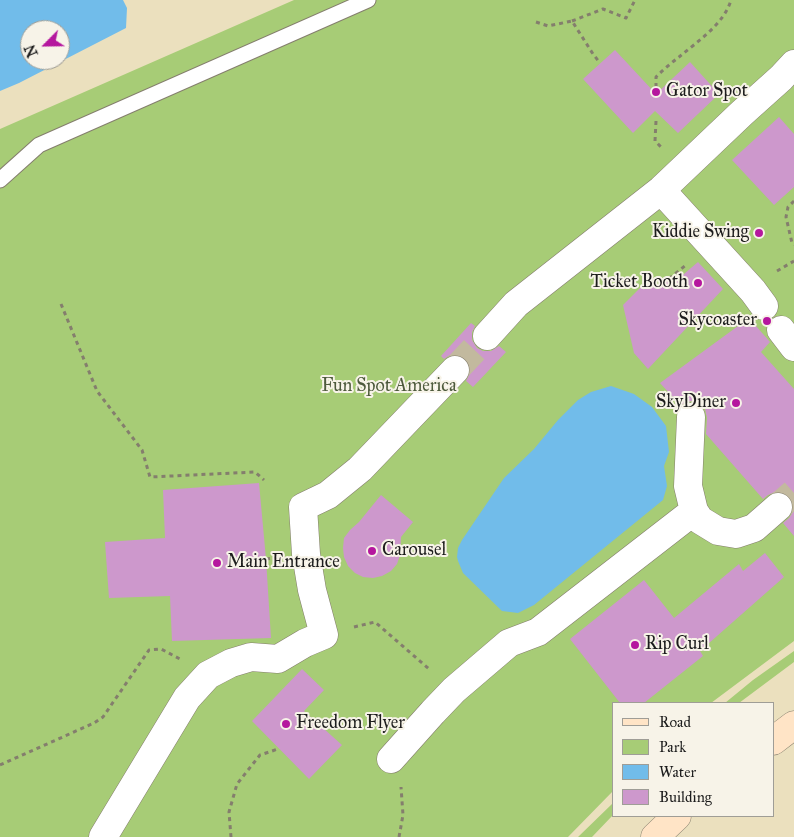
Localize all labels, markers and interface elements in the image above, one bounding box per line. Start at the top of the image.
north arrow [20,20,70,70]
text: N [22,42,42,59]
place label: Gator Spot [666,81,748,103]
marker: Gator Spot [650,86,662,98]
place label: Kiddie Swing [652,222,749,244]
marker: Kiddie Swing [753,227,765,239]
place label: Ticket Booth [591,272,688,294]
marker: Ticket Booth [692,277,704,289]
place label: Skycoaster [678,310,757,332]
marker: Skycoaster [761,315,773,327]
park label: Fun Spot America [321,376,457,398]
place label: SkyDiner [656,392,726,414]
marker: SkyDiner [730,397,742,409]
place label: Carousel [382,540,446,562]
marker: Carousel [366,545,378,557]
place label: Main Entrance [227,552,340,574]
marker: Main Entrance [211,557,223,569]
place label: Rip Curl [645,634,709,656]
marker: Rip Curl [629,639,641,651]
legend [612,702,774,817]
place label: Freedom Flyer [296,713,405,735]
text: Road [659,713,691,731]
marker: Freedom Flyer [280,718,292,730]
text: Park [659,738,686,756]
text: Water [659,763,696,781]
text: Building [659,788,712,806]

